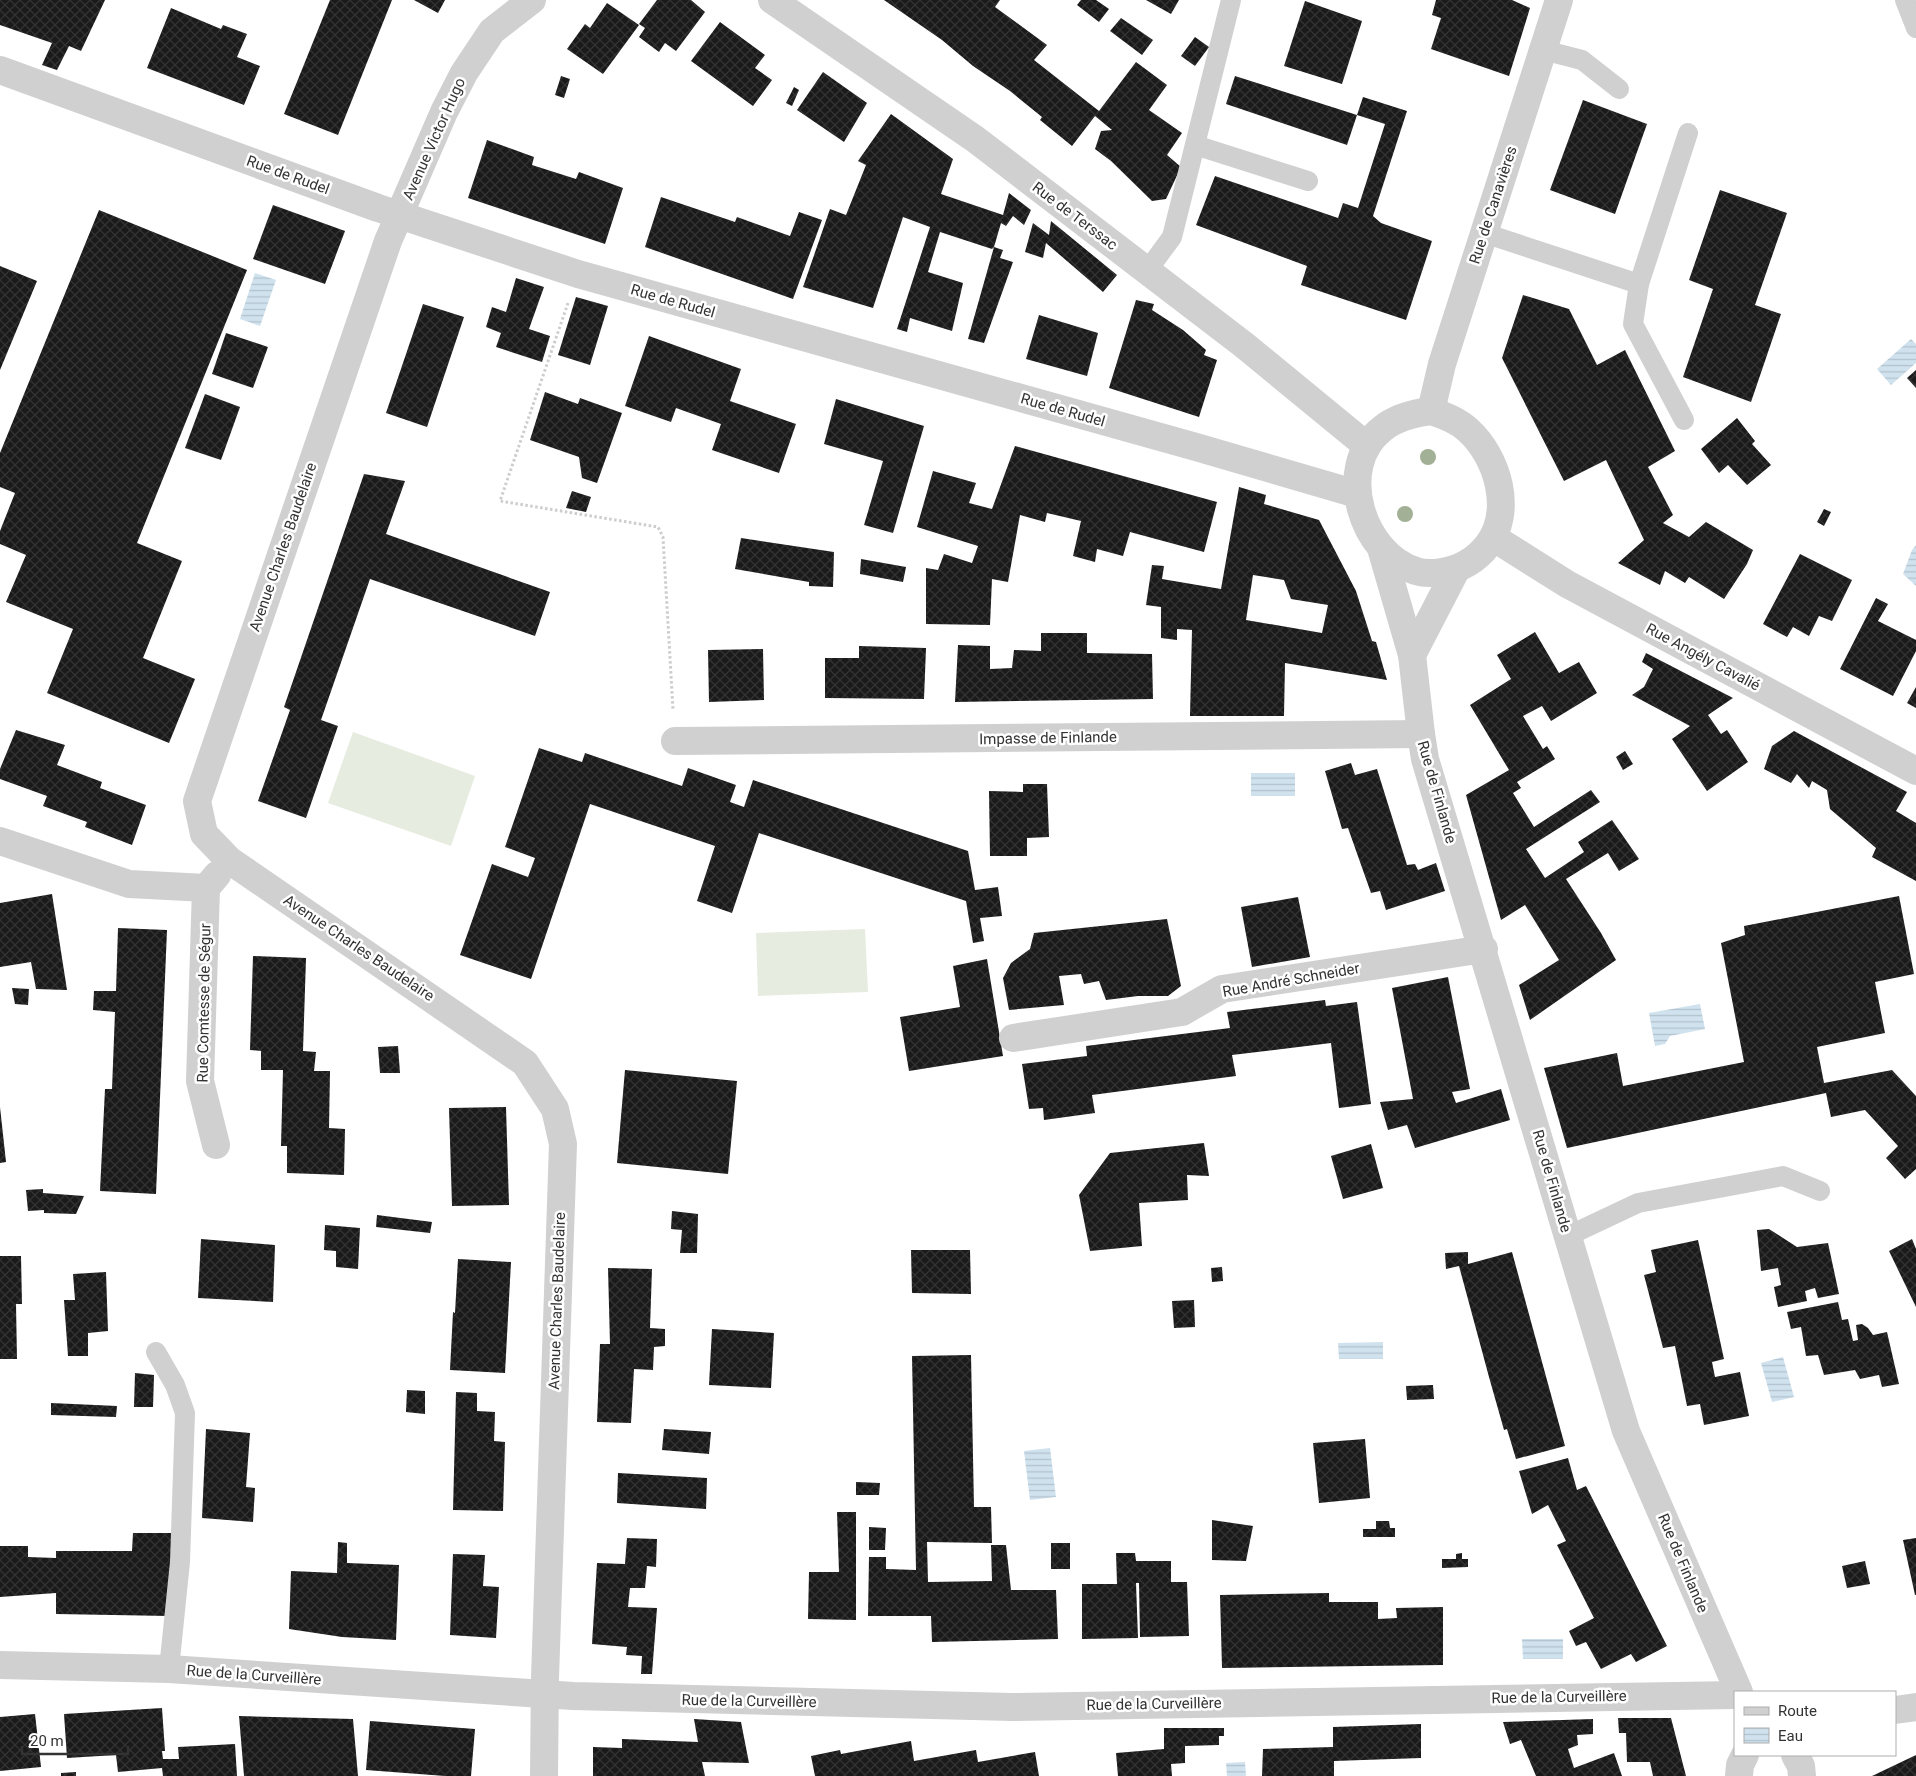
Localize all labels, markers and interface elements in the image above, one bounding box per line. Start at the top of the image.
street label: Avenue Victor Hugo [399,75,469,203]
street label: Rue de Canavières [1465,144,1521,266]
street label: Rue de Rudel [244,152,332,198]
street label: Rue de Terssac [1029,178,1121,254]
street label: Rue de Rudel [629,280,717,322]
street label: Rue de Rudel [1019,389,1107,431]
street label: Avenue Charles Baudelaire [246,460,320,634]
street label: Rue Angély Cavalié [1643,619,1763,695]
street label: Impasse de Finlande [979,728,1117,748]
street label: Rue de Finlande [1414,739,1460,845]
street label: Avenue Charles Baudelaire [280,891,438,1005]
street label: Rue Comtesse de Ségur [194,923,214,1083]
street label: Rue André Schneider [1221,959,1361,1001]
street label: Rue de Finlande [1529,1128,1575,1234]
street label: Avenue Charles Baudelaire [545,1212,569,1390]
street label: Rue de Finlande [1654,1511,1712,1615]
street label: Rue de la Curveillère [186,1661,322,1689]
street label: Rue de la Curveillère [1491,1687,1627,1707]
street label: Rue de la Curveillère [681,1691,817,1711]
legend [1734,1691,1896,1756]
street label: Rue de la Curveillère [1086,1694,1222,1714]
text: Route [1778,1702,1817,1720]
scale bar [22,1724,129,1756]
text: Eau [1778,1727,1803,1745]
text: 20 m [30,1732,64,1750]

